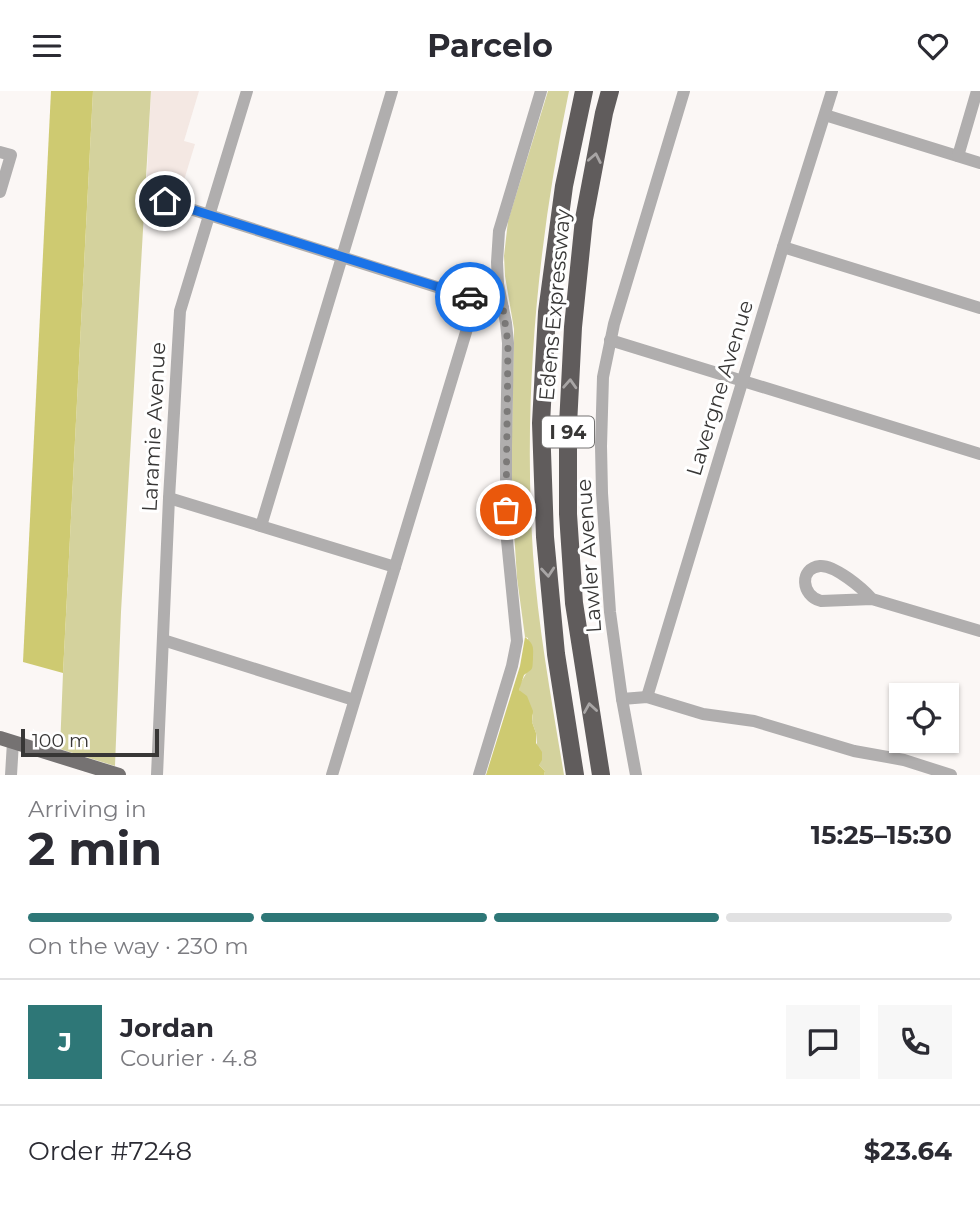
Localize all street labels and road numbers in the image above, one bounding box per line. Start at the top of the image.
street label: Edens Expressway [534,207,575,402]
street label: Lavergne Avenue [681,297,758,479]
street label: Laramie Avenue [137,341,170,513]
road number: I 94 [542,417,594,447]
street label: Lawler Avenue [571,478,606,634]

